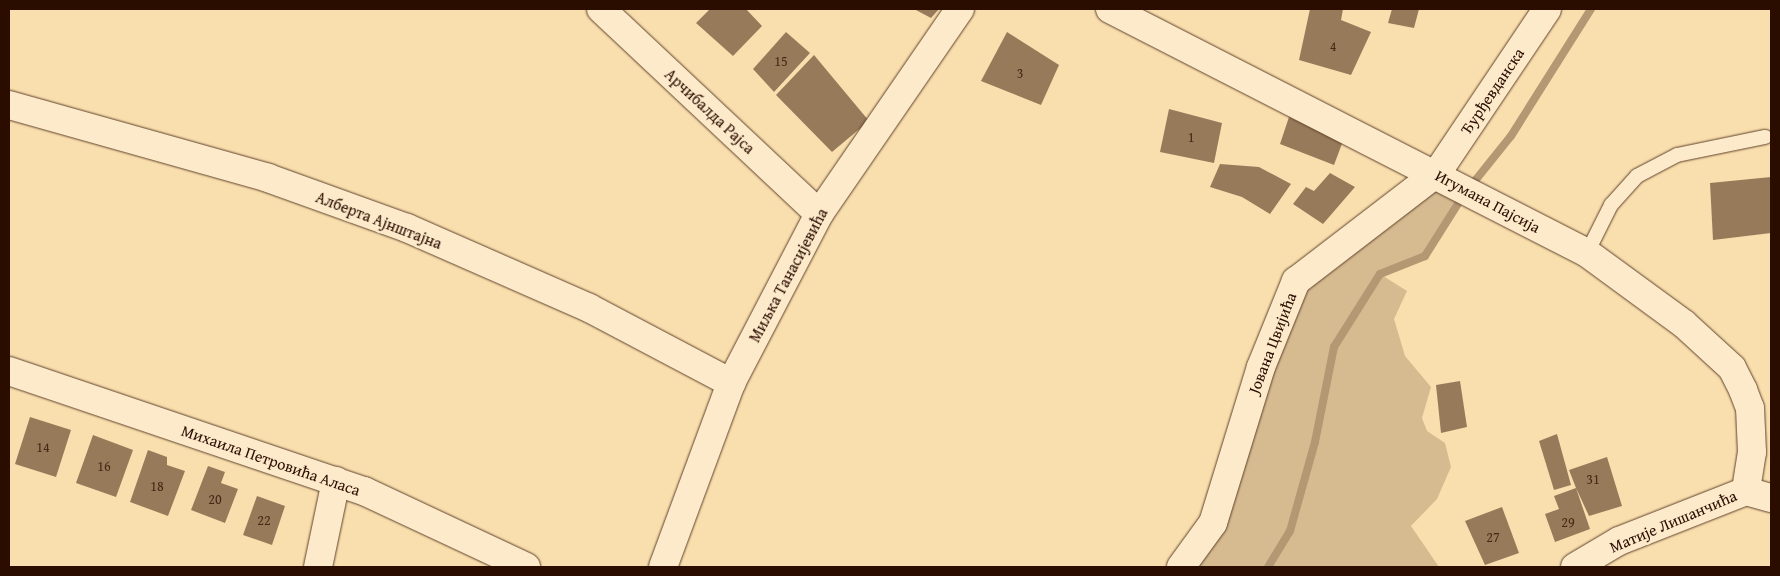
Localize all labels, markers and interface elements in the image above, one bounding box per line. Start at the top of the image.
house number: 4 [1330,38,1336,54]
street label: Ђурђевданска [1456,44,1528,138]
house number: 15 [774,53,788,69]
street label: Арчибалда Рајса [661,64,759,158]
house number: 3 [1017,65,1023,81]
house number: 1 [1188,129,1194,145]
street label: Игумана Пајсија [1432,165,1544,237]
street label: Алберта Ајнштајна [313,187,445,253]
street label: Миљка Танасијевића [745,205,831,345]
street label: Јована Цвијића [1244,290,1300,396]
street label: Михаила Петровића Аласа [179,420,363,500]
house number: 14 [36,439,50,455]
house number: 16 [97,458,111,474]
house number: 31 [1586,471,1600,487]
house number: 18 [150,478,164,494]
street label: Матије Лишанчића [1607,486,1739,556]
house number: 20 [208,491,222,507]
house number: 22 [257,512,271,528]
house number: 29 [1561,514,1575,530]
house number: 27 [1486,529,1500,545]

